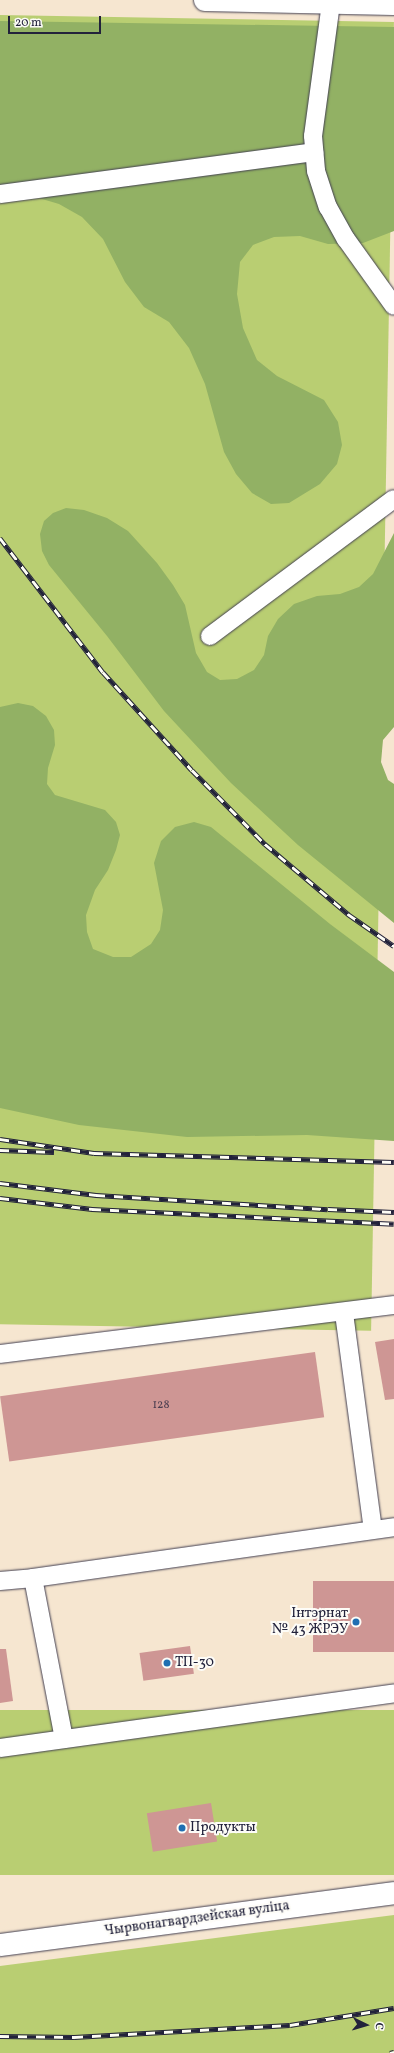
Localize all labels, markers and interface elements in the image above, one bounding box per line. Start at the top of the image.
scale bar [10,8,103,34]
text: 20 m [15,15,42,31]
house number: 128 [152,1399,170,1413]
place label: Інтэрнат № 43 ЖРЭУ [272,1606,348,1638]
marker: Інтэрнат № 43 ЖРЭУ [351,1617,361,1627]
place label: ТП-30 [175,1655,214,1671]
marker: ТП-30 [162,1658,172,1668]
place label: Продукты [190,1820,256,1836]
marker: Продукты [177,1823,187,1833]
street label: Чырвонагвардзейская вуліца [103,1898,291,1940]
north arrow [346,2005,386,2045]
text: С [371,2022,386,2030]

